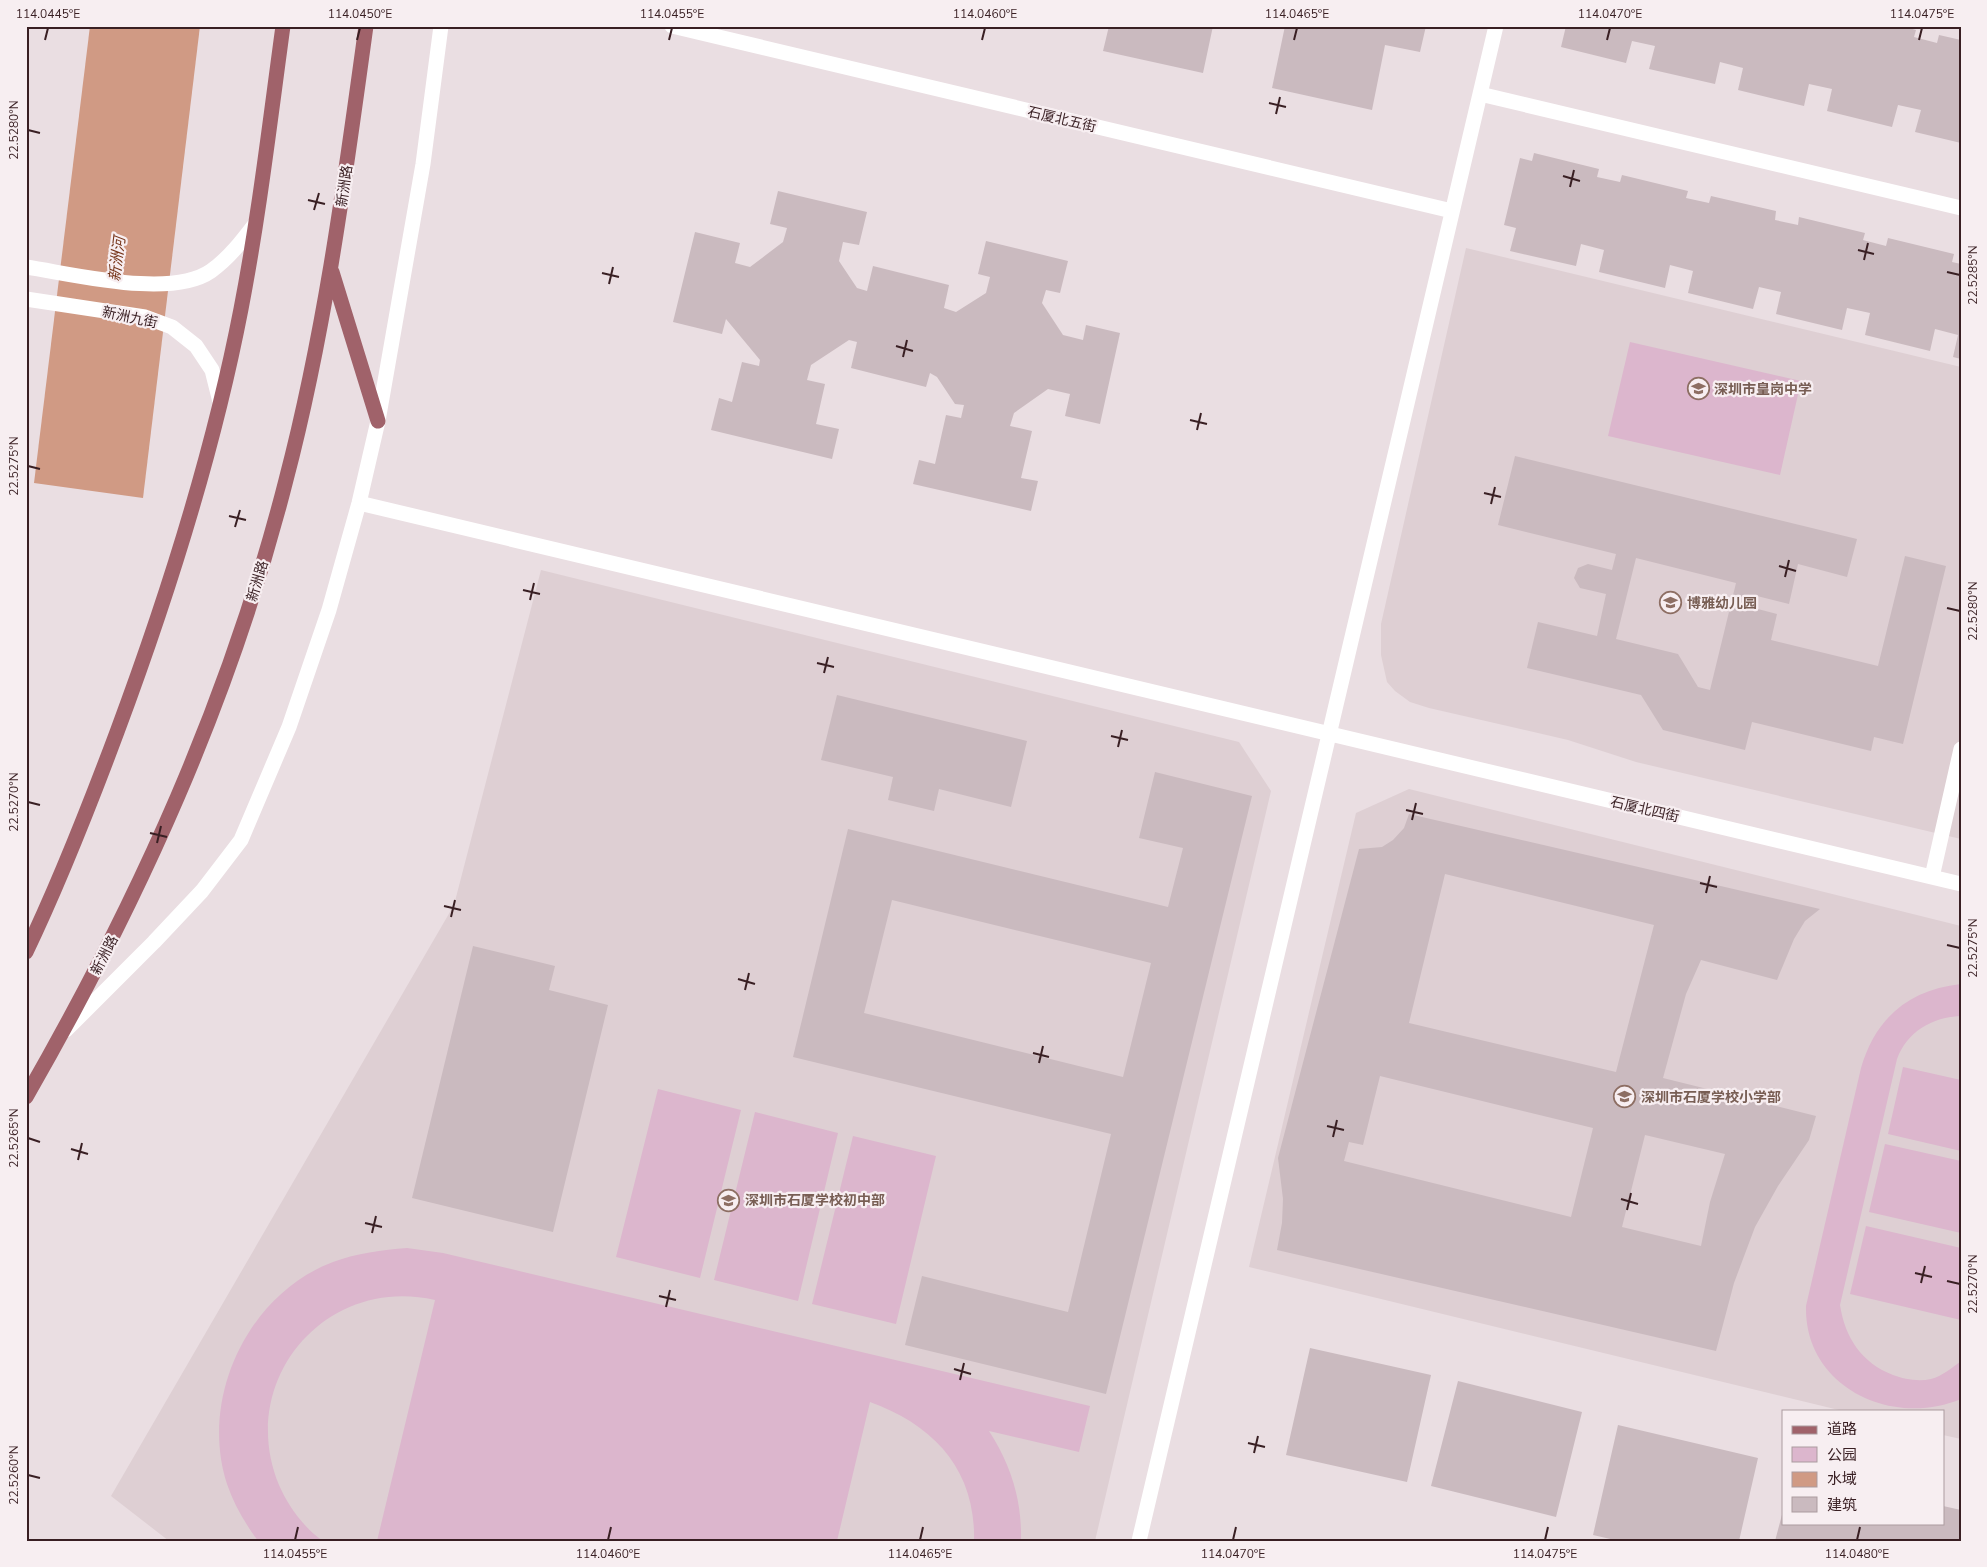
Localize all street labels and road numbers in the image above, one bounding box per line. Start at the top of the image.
street label: 石厦北五街 [1026,102,1098,137]
street label: 新洲路 [332,164,357,208]
street label: 新洲九街 [101,302,159,333]
street label: 新洲路 [242,558,273,604]
street label: 石厦北四街 [1609,792,1681,827]
street label: 新洲路 [86,932,122,978]

